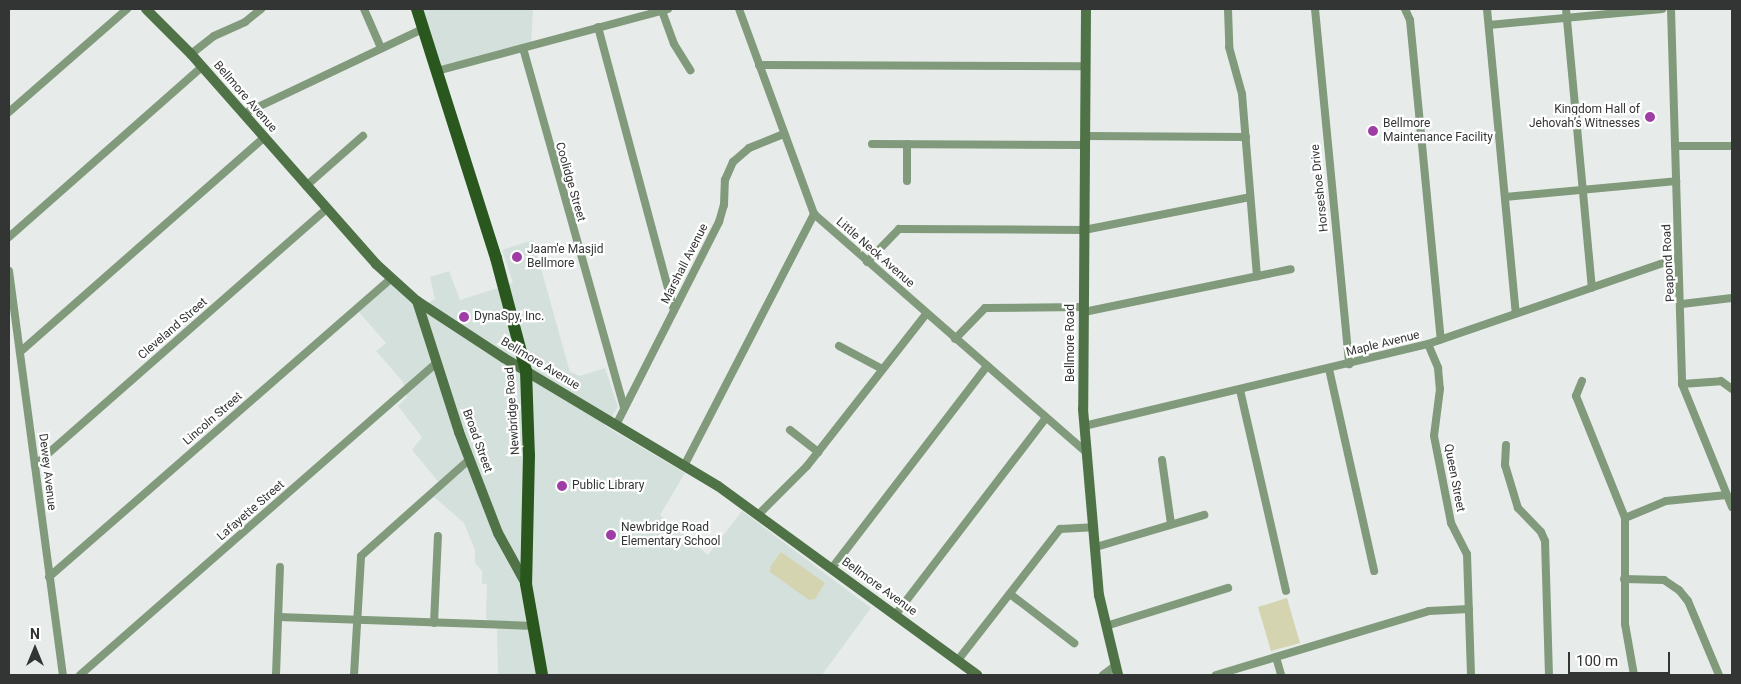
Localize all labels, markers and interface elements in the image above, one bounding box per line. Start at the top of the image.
street label: Bellmore Avenue [210,58,280,136]
place label: Kingdom Hall of Jehovah’s Witnesses [1529,103,1640,131]
marker: Kingdom Hall of Jehovah’s Witnesses [1644,111,1656,123]
place label: Bellmore Maintenance Facility [1383,117,1493,145]
marker: Bellmore Maintenance Facility [1367,125,1379,137]
street label: Coolidge Street [552,141,588,223]
street label: Horseshoe Drive [1308,144,1332,232]
street label: Little Neck Avenue [833,215,917,291]
street label: Marshall Avenue [659,221,711,307]
street label: Peapond Road [1660,224,1678,302]
place label: Jaam'e Masjid Bellmore [527,243,603,271]
marker: Jaam'e Masjid Bellmore [511,251,523,263]
street label: Cleveland Street [136,295,210,363]
street label: Bellmore Road [1064,304,1078,382]
place label: DynaSpy, Inc. [474,310,544,324]
marker: DynaSpy, Inc. [458,311,470,323]
street label: Maple Avenue [1345,328,1421,360]
street label: Bellmore Avenue [498,335,582,393]
street label: Newbridge Road [503,367,523,455]
street label: Lincoln Street [181,390,245,448]
street label: Broad Street [459,407,495,475]
street label: Dewey Avenue [35,433,59,511]
street label: Queen Street [1440,443,1468,513]
street label: Lafayette Street [214,478,288,544]
place label: Public Library [572,479,644,493]
marker: Public Library [556,480,568,492]
place label: Newbridge Road Elementary School [621,521,721,549]
marker: Newbridge Road Elementary School [605,529,617,541]
street label: Bellmore Avenue [839,555,919,619]
north arrow [10,624,60,674]
text: N [30,626,40,642]
scale bar [1571,642,1674,674]
text: 100 m [1576,652,1618,670]

